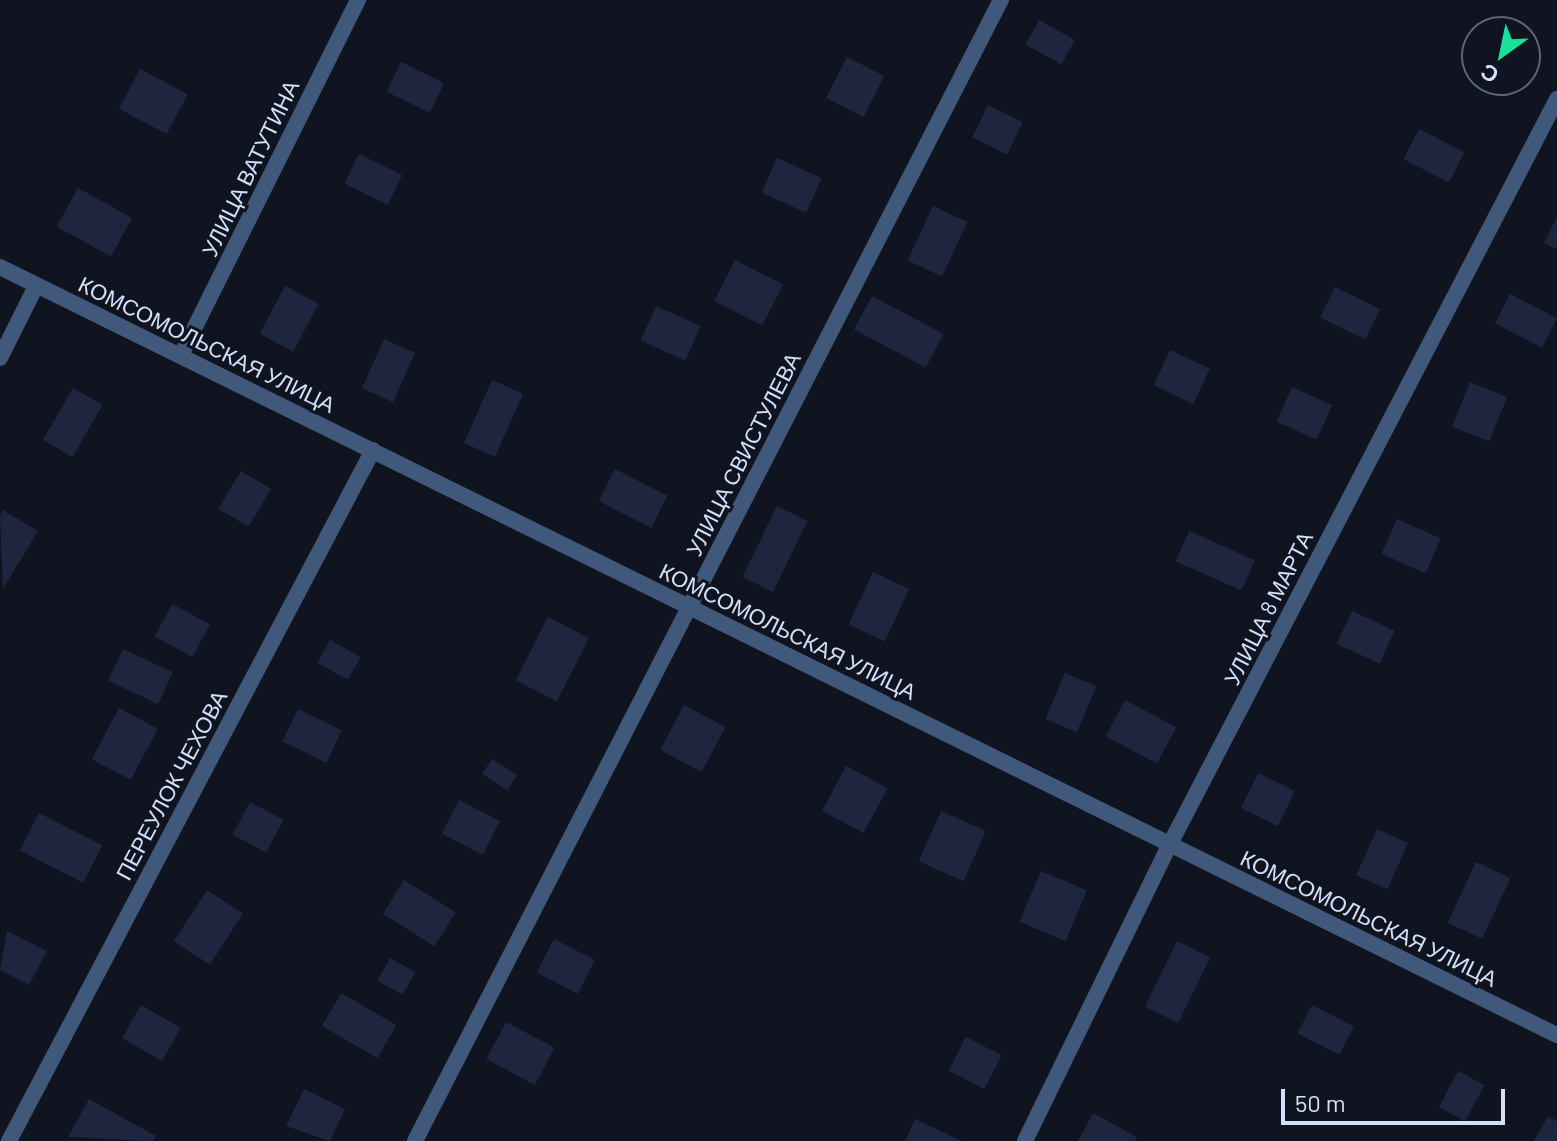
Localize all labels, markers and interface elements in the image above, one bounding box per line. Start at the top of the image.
north arrow [1461,16,1541,96]
text: С [1475,59,1503,90]
street label: УЛИЦА ВАТУТИНА [196,75,304,261]
street label: КОМСОМОЛЬСКАЯ УЛИЦА [74,270,340,418]
street label: УЛИЦА СВИСТУЛЕВА [680,348,806,560]
street label: УЛИЦА 8 МАРТА [1218,527,1318,689]
street label: КОМСОМОЛЬСКАЯ УЛИЦА [655,557,921,705]
street label: ПЕРЕУЛОК ЧЕХОВА [110,686,232,884]
street label: КОМСОМОЛЬСКАЯ УЛИЦА [1236,844,1502,992]
scale bar [1285,1073,1509,1123]
text: 50 m [1295,1088,1346,1117]

